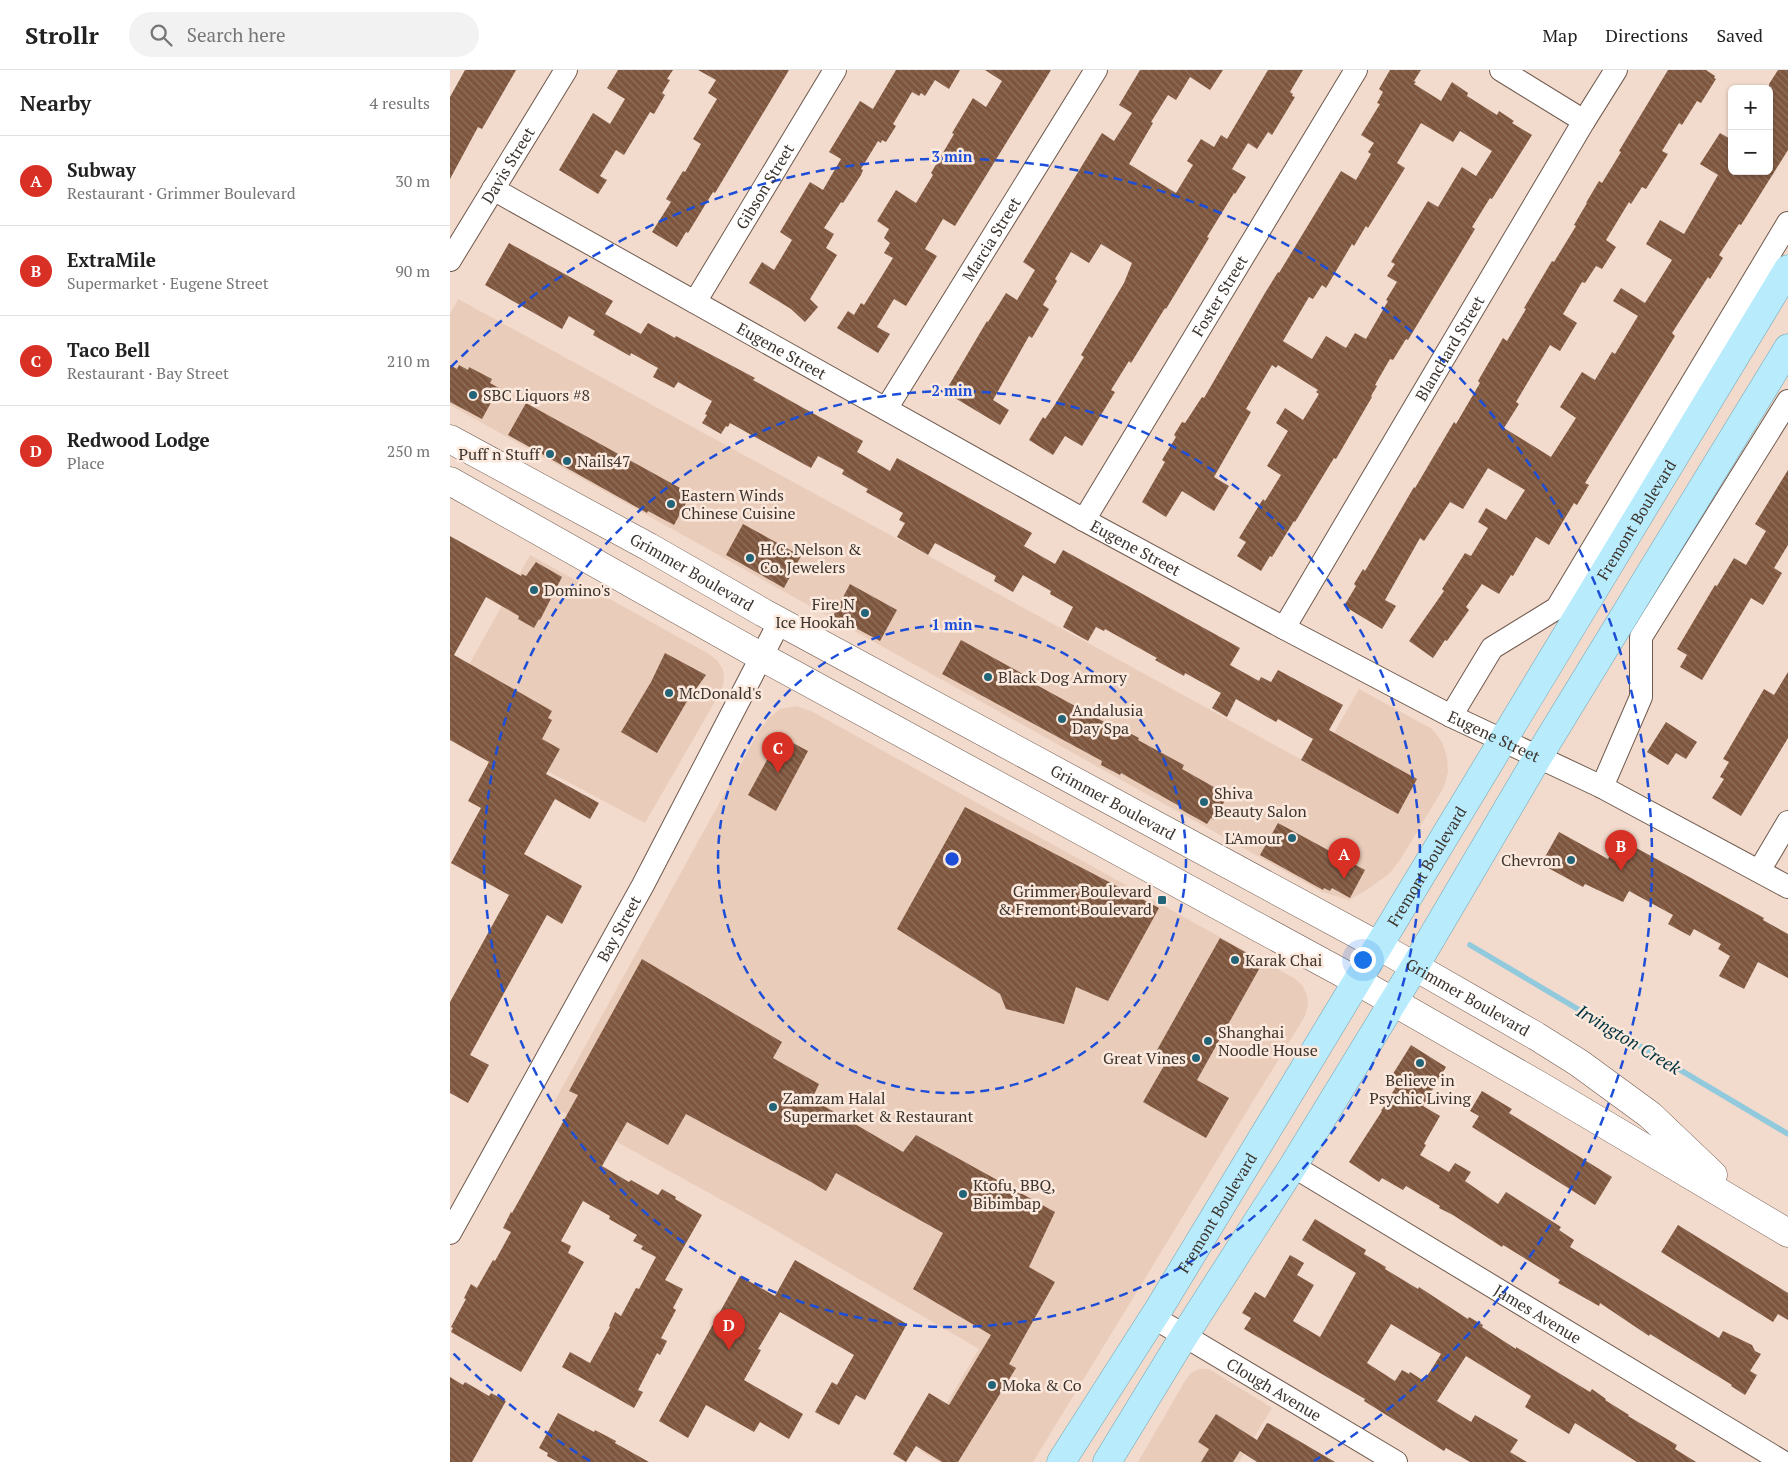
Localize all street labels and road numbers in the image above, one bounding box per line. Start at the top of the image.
street label: Davis Street [476,123,540,208]
street label: Gibson Street [730,139,799,233]
street label: Marcia Street [957,193,1026,285]
street label: Foster Street [1187,251,1253,341]
street label: Blanchard Street [1410,291,1489,405]
street label: Eugene Street [733,317,830,385]
street label: Fremont Boulevard [1591,456,1681,584]
street label: Eugene Street [1087,515,1185,581]
street label: Grimmer Boulevard [626,528,758,616]
street label: Eugene Street [1444,705,1544,767]
street label: Grimmer Boulevard [1047,759,1180,845]
street label: Fremont Boulevard [1382,802,1471,930]
street label: Bay Street [592,892,646,966]
street label: Grimmer Boulevard [1402,953,1534,1041]
street label: Fremont Boulevard [1172,1149,1262,1277]
street label: James Avenue [1490,1279,1586,1349]
street label: Clough Avenue [1222,1352,1326,1426]

